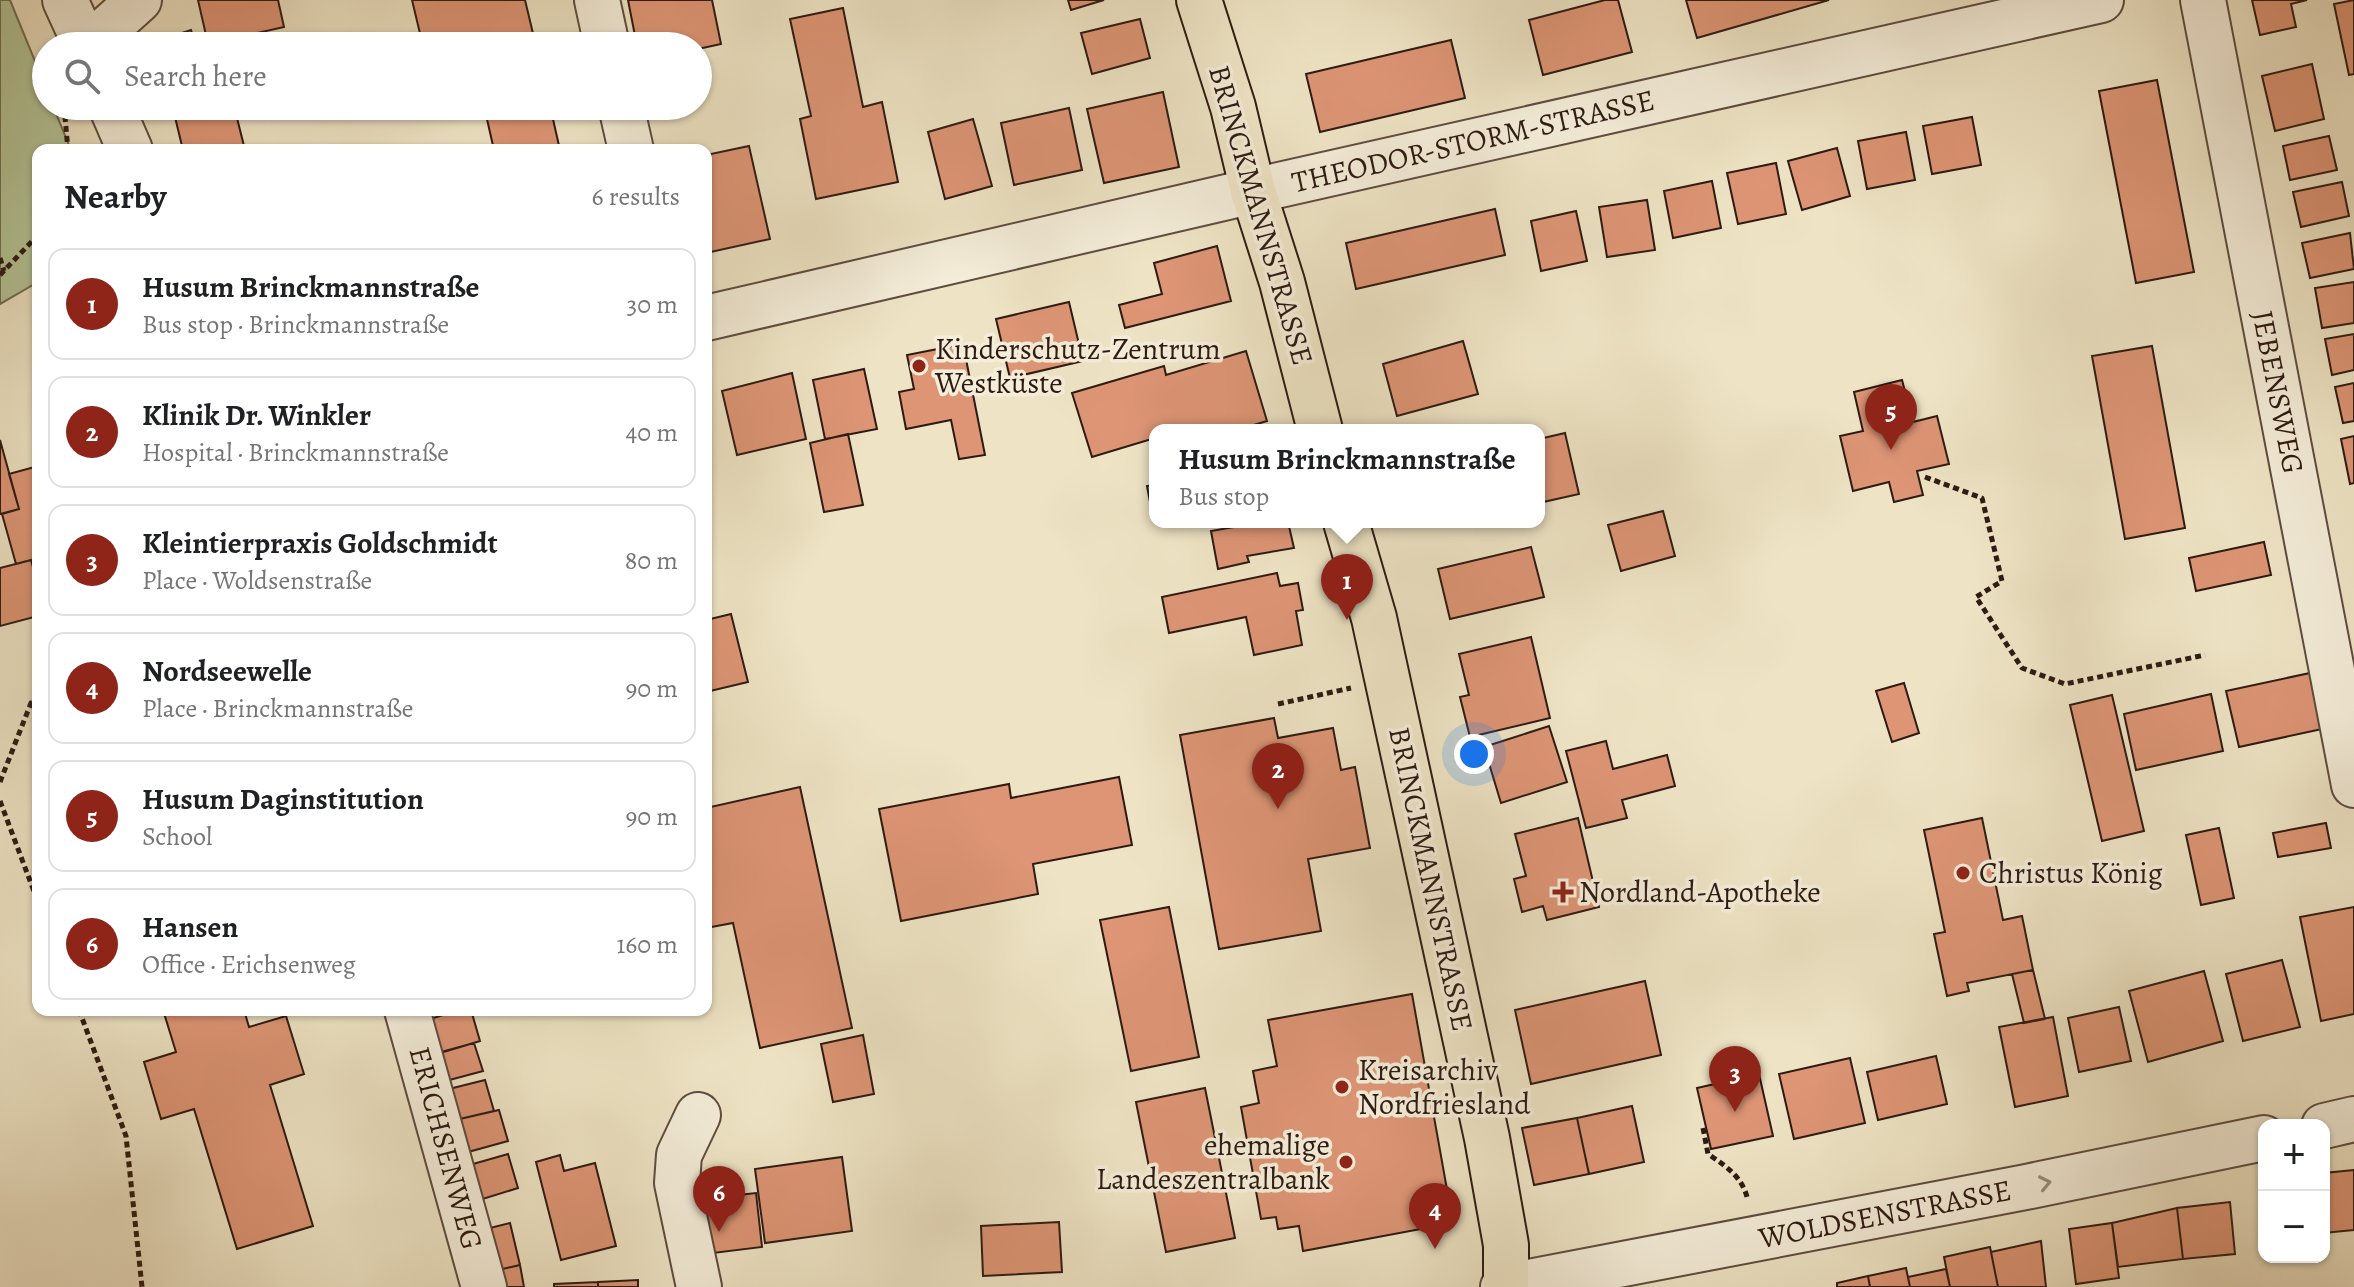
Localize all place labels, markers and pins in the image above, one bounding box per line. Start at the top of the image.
place label: Kinderschutz-Zentrum Westküste [934,329,1221,403]
marker: Kinderschutz-Zentrum Westküste [910,357,928,375]
pin: 5 [1865,384,1917,450]
pin: 1 [1321,554,1373,620]
pin: 2 [1252,743,1304,809]
place label: Christus König [1979,853,2163,893]
marker: Christus König [1954,864,1972,882]
place label: Nordland-Apotheke [1579,872,1821,912]
marker: Nordland-Apotheke [1554,883,1572,901]
pin: 3 [1709,1046,1761,1112]
place label: Kreisarchiv Nordfriesland [1358,1050,1531,1124]
marker: Kreisarchiv Nordfriesland [1333,1078,1351,1096]
place label: ehemalige Landeszentralbank [1096,1125,1330,1199]
marker: ehemalige Landeszentralbank [1337,1153,1355,1171]
pin: 6 [693,1166,745,1232]
pin: 4 [1409,1183,1461,1249]

